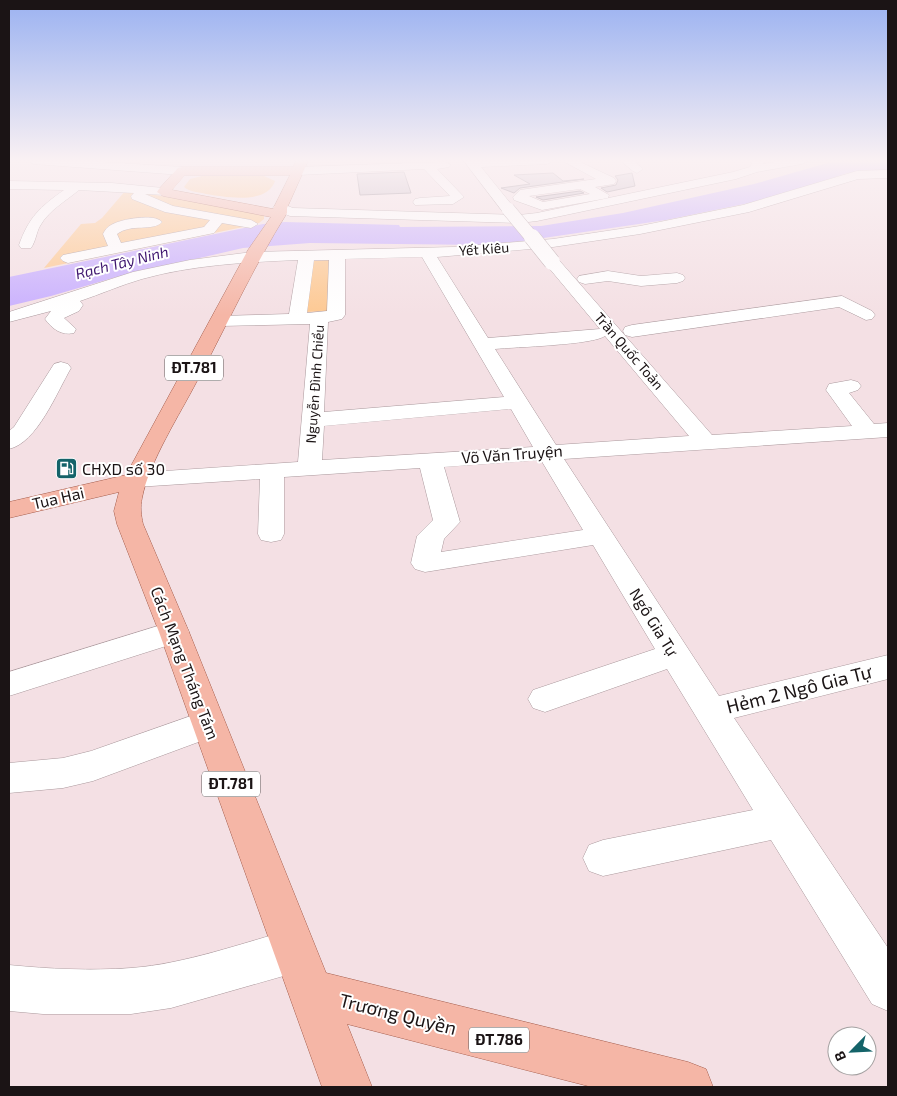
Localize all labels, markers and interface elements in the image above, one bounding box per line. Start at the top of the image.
street label: Yết Kiêu [458,238,510,259]
water label: Rạch Tây Ninh [73,242,170,283]
street label: Trần Quốc Toản [591,309,668,393]
street label: Nguyễn Đình Chiểu [302,324,327,444]
road number: ĐT.781 [165,356,223,380]
street label: Võ Văn Truyện [461,440,563,467]
fuel station icon: CHXD số 30 [54,457,78,481]
place label: CHXD số 30 [82,459,165,478]
street label: Tua Hai [30,482,86,513]
street label: Cách Mạng Tháng Tám [148,584,223,742]
street label: Ngô Gia Tự [626,584,683,659]
street label: Hẻm 2 Ngô Gia Tự [724,659,875,718]
road number: ĐT.781 [202,772,260,796]
street label: Trương Quyền [337,988,459,1039]
north arrow [827,1026,877,1076]
road number: ĐT.786 [469,1028,529,1052]
text: B [830,1049,849,1064]

